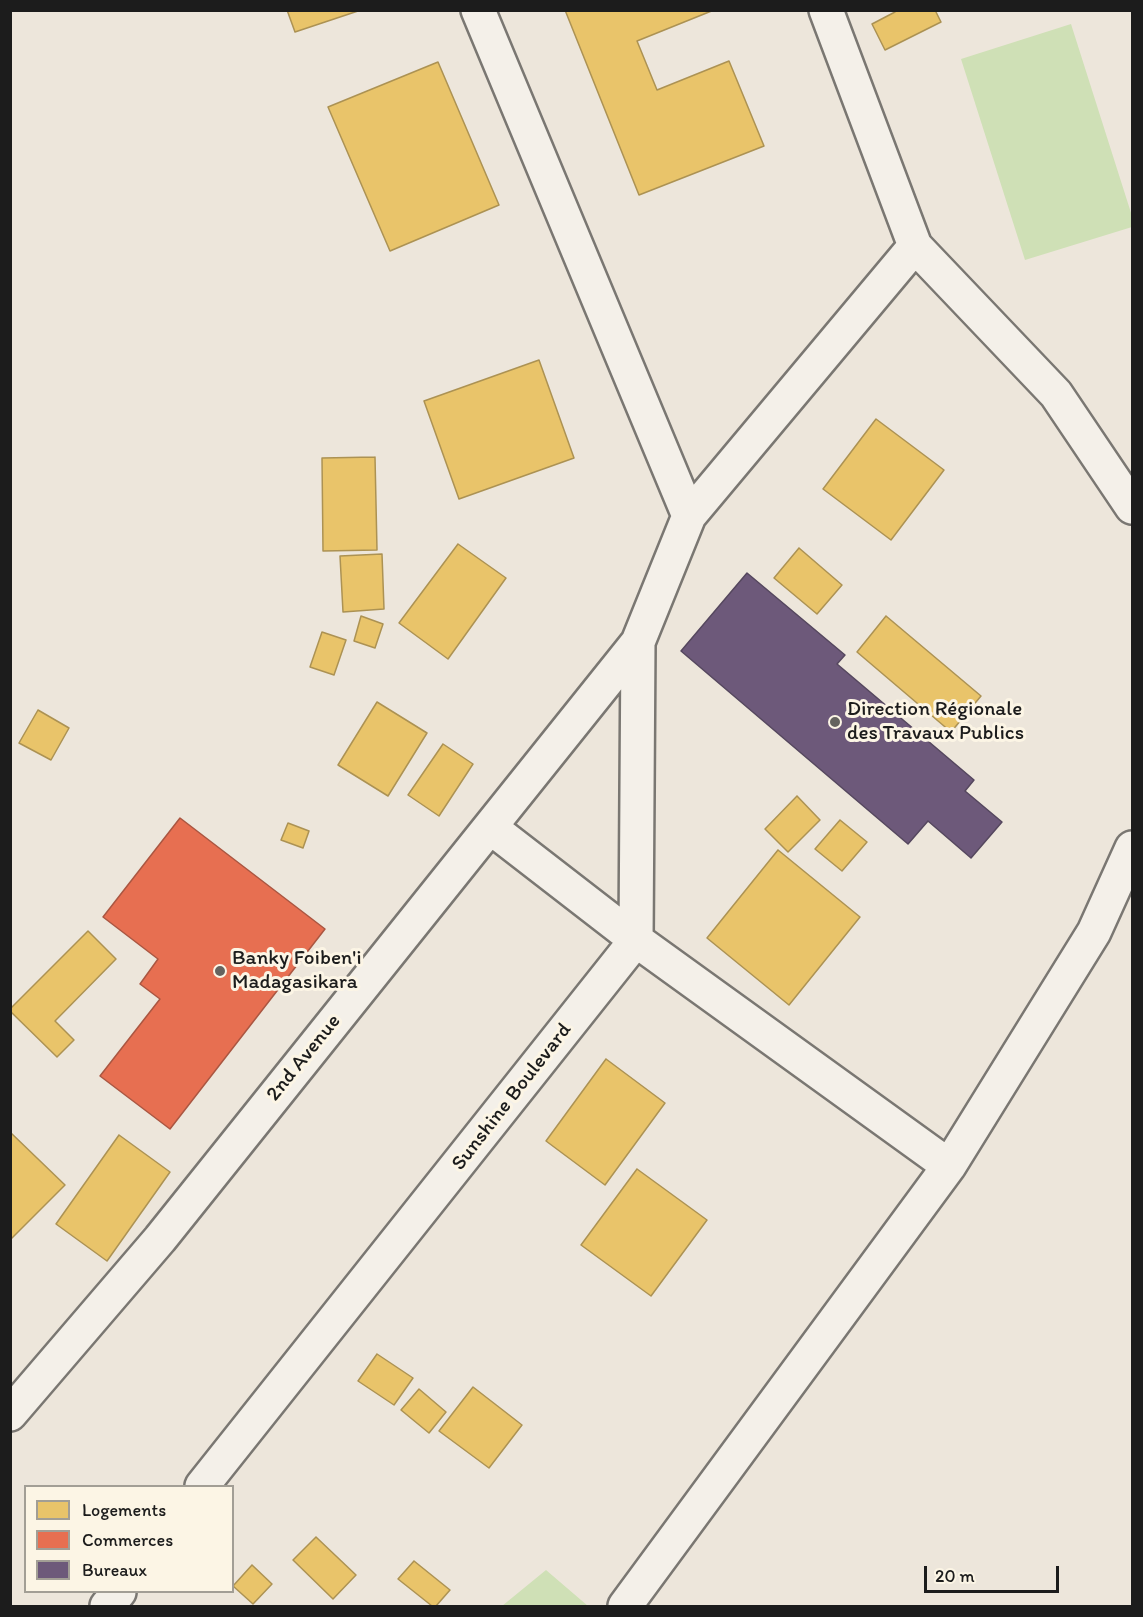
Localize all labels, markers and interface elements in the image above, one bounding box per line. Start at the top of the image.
place label: Direction Régionale des Travaux Publics [847,697,1024,747]
marker: Direction Régionale des Travaux Publics [828,715,842,729]
place label: Banky Foiben'i Madagasikara [232,946,362,996]
marker: Banky Foiben'i Madagasikara [213,964,227,978]
street label: 2nd Avenue [261,1009,347,1107]
street label: Sunshine Boulevard [447,1018,577,1176]
legend [24,1485,234,1593]
text: Logements [82,1499,166,1521]
text: Commerces [82,1529,173,1551]
scale bar [927,1554,1062,1592]
text: Bureaux [82,1559,147,1581]
text: 20 m [935,1565,975,1587]

